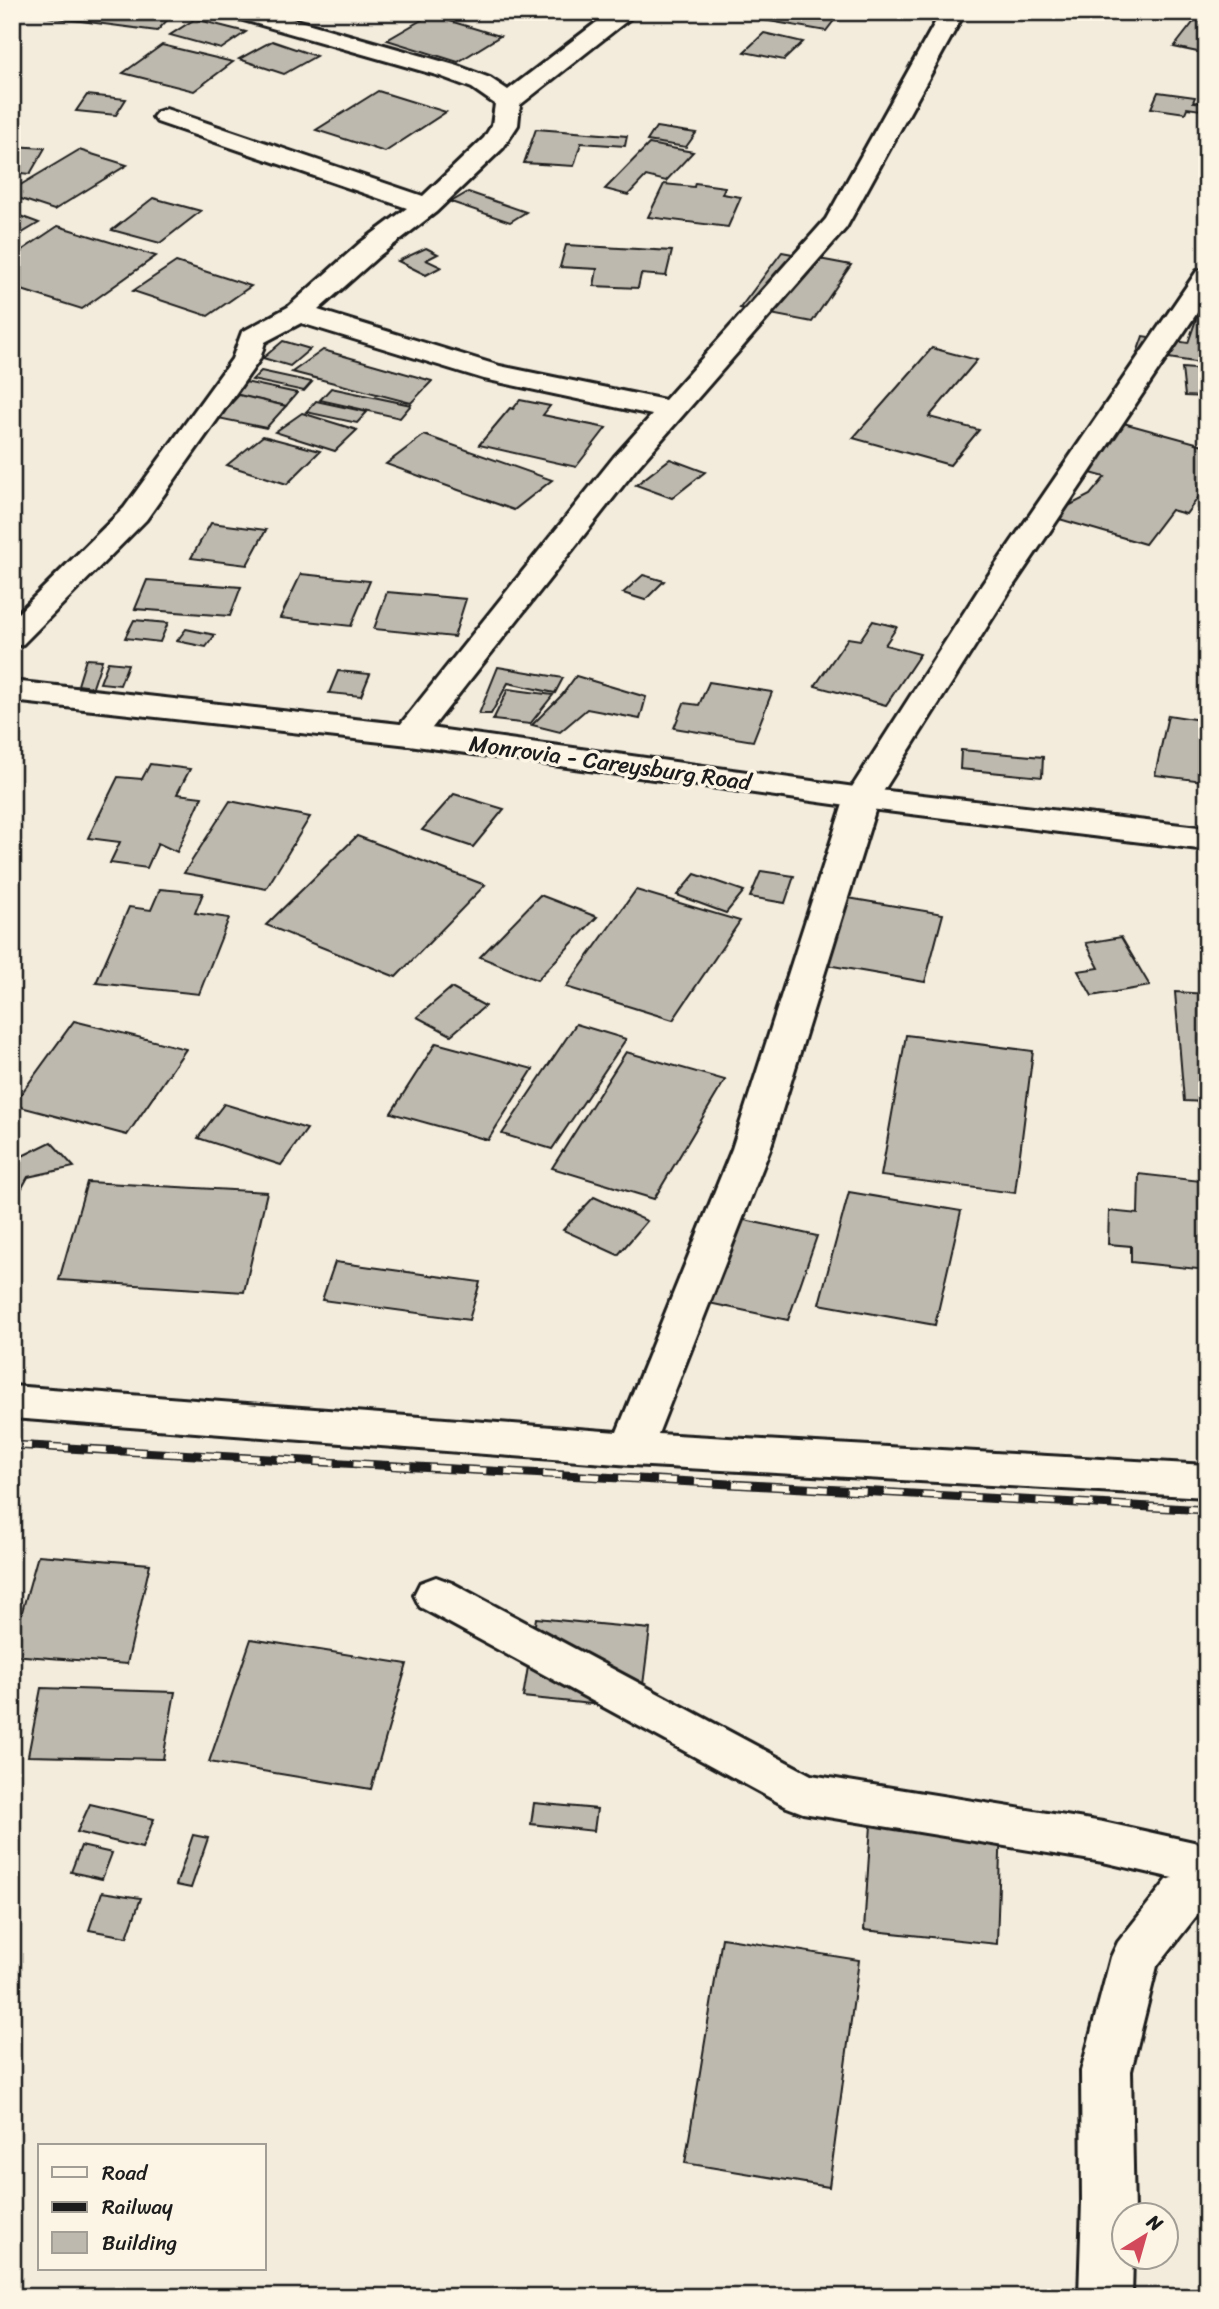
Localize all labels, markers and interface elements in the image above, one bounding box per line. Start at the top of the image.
street label: Monrovia - Careysburg Road [466,723,755,803]
legend [38,2144,266,2270]
text: Road [102,2154,149,2192]
text: Railway [102,2188,173,2226]
north arrow [1110,2200,1180,2270]
text: N [1139,2205,1171,2240]
text: Building [102,2224,178,2262]

